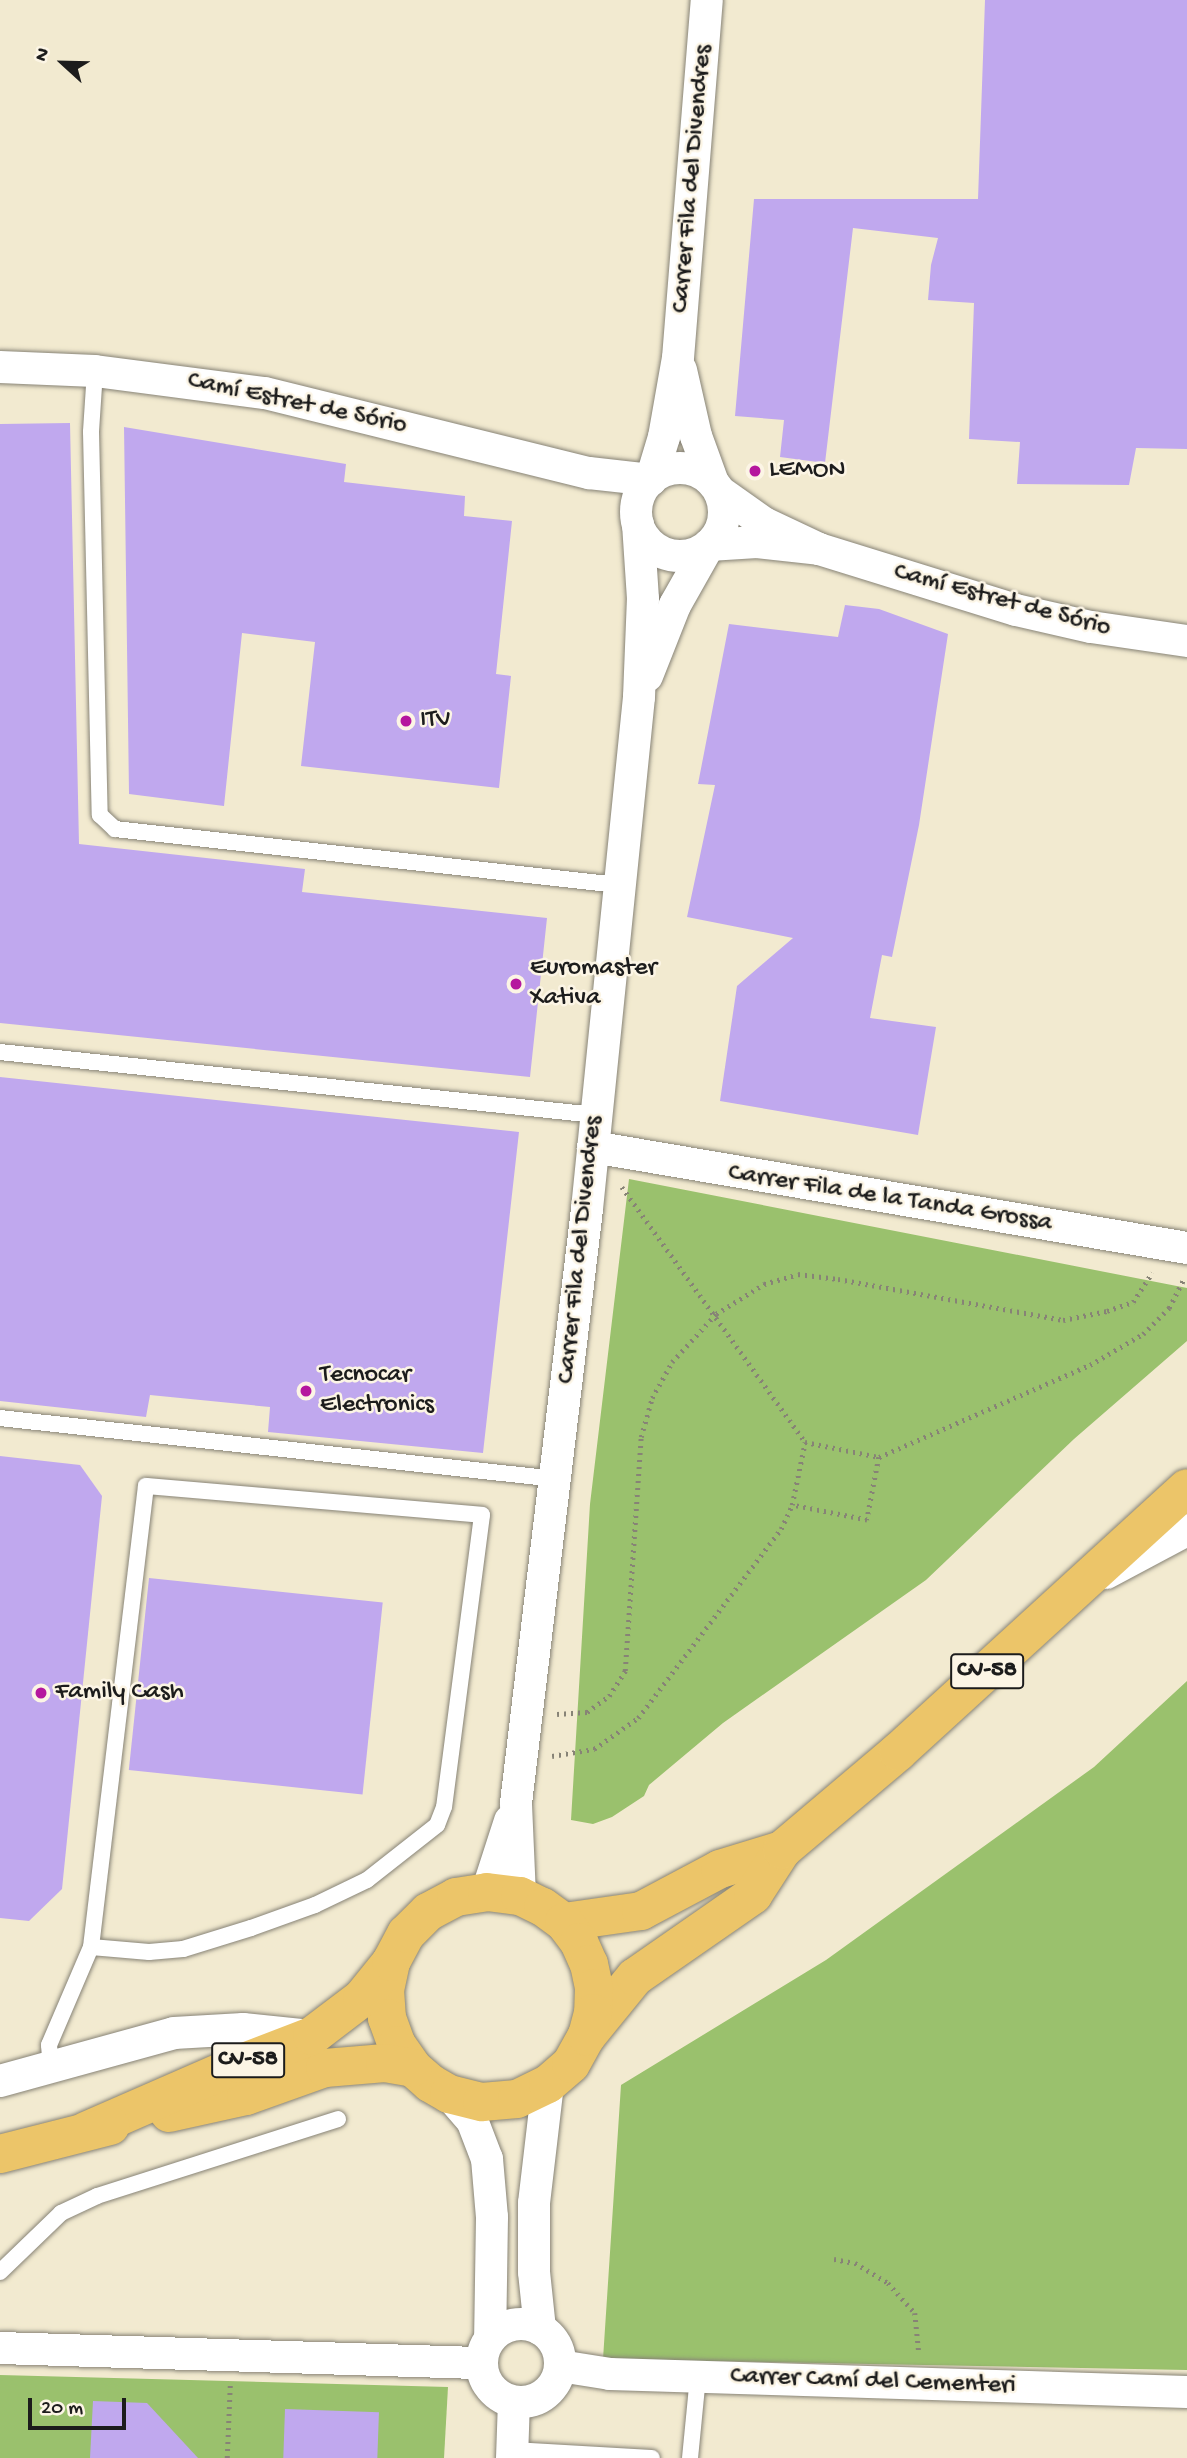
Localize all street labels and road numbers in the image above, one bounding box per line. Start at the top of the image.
street label: Carrer Fila del Divendres [666,44,720,314]
street label: Camí Estret de Sório [185,366,409,442]
street label: Camí Estret de Sório [890,557,1114,645]
street label: Carrer Fila del Divendres [551,1115,611,1385]
street label: Carrer Fila de la Tanda Grossa [726,1158,1054,1240]
road number: CV-58 [948,1651,1026,1692]
road number: CV-58 [210,2039,286,2080]
street label: Carrer Camí del Cementeri [730,2361,1016,2403]

